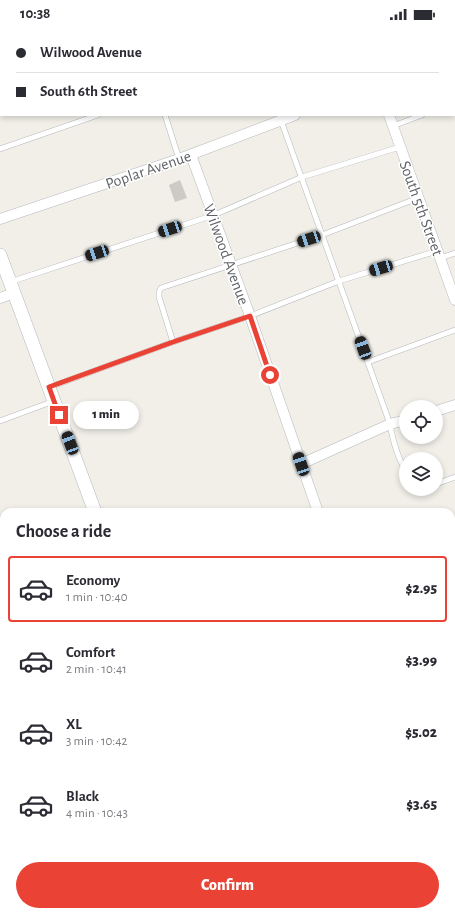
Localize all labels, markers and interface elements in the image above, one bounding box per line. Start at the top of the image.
text: 10:38 [20,6,51,21]
text: Wilwood Avenue [40,45,142,60]
text: South 6th Street [40,84,137,99]
street label: Poplar Avenue [104,148,193,192]
street label: South 5th Street [396,159,446,258]
street label: Wilwood Avenue [200,202,252,307]
car [157,220,183,238]
car [296,230,322,248]
car [84,244,110,262]
car [368,259,394,277]
car [353,335,373,361]
route start [261,366,279,384]
map controls [399,400,443,496]
button: locate [399,400,443,444]
callout: 1 min [73,401,139,429]
route end [50,406,68,424]
text: 1 min [92,408,120,421]
car [60,430,80,456]
car [291,451,311,477]
button: layers [399,452,443,496]
text: Choose a ride [16,523,111,541]
icon: car [18,571,54,607]
text: Economy [66,573,120,588]
text: $2.95 [406,581,437,596]
text: 1 min · 10:40 [66,591,128,604]
icon: car [18,643,54,679]
text: Comfort [66,645,115,660]
text: $3.99 [405,653,437,668]
text: 2 min · 10:41 [66,663,127,676]
icon: car [18,715,54,751]
text: XL [66,717,82,732]
text: $5.02 [405,725,437,740]
text: 3 min · 10:42 [66,735,128,748]
icon: car [18,787,54,823]
text: Black [66,789,99,804]
text: $3.65 [406,797,437,812]
text: 4 min · 10:43 [66,807,128,820]
button: Confirm [16,862,439,908]

